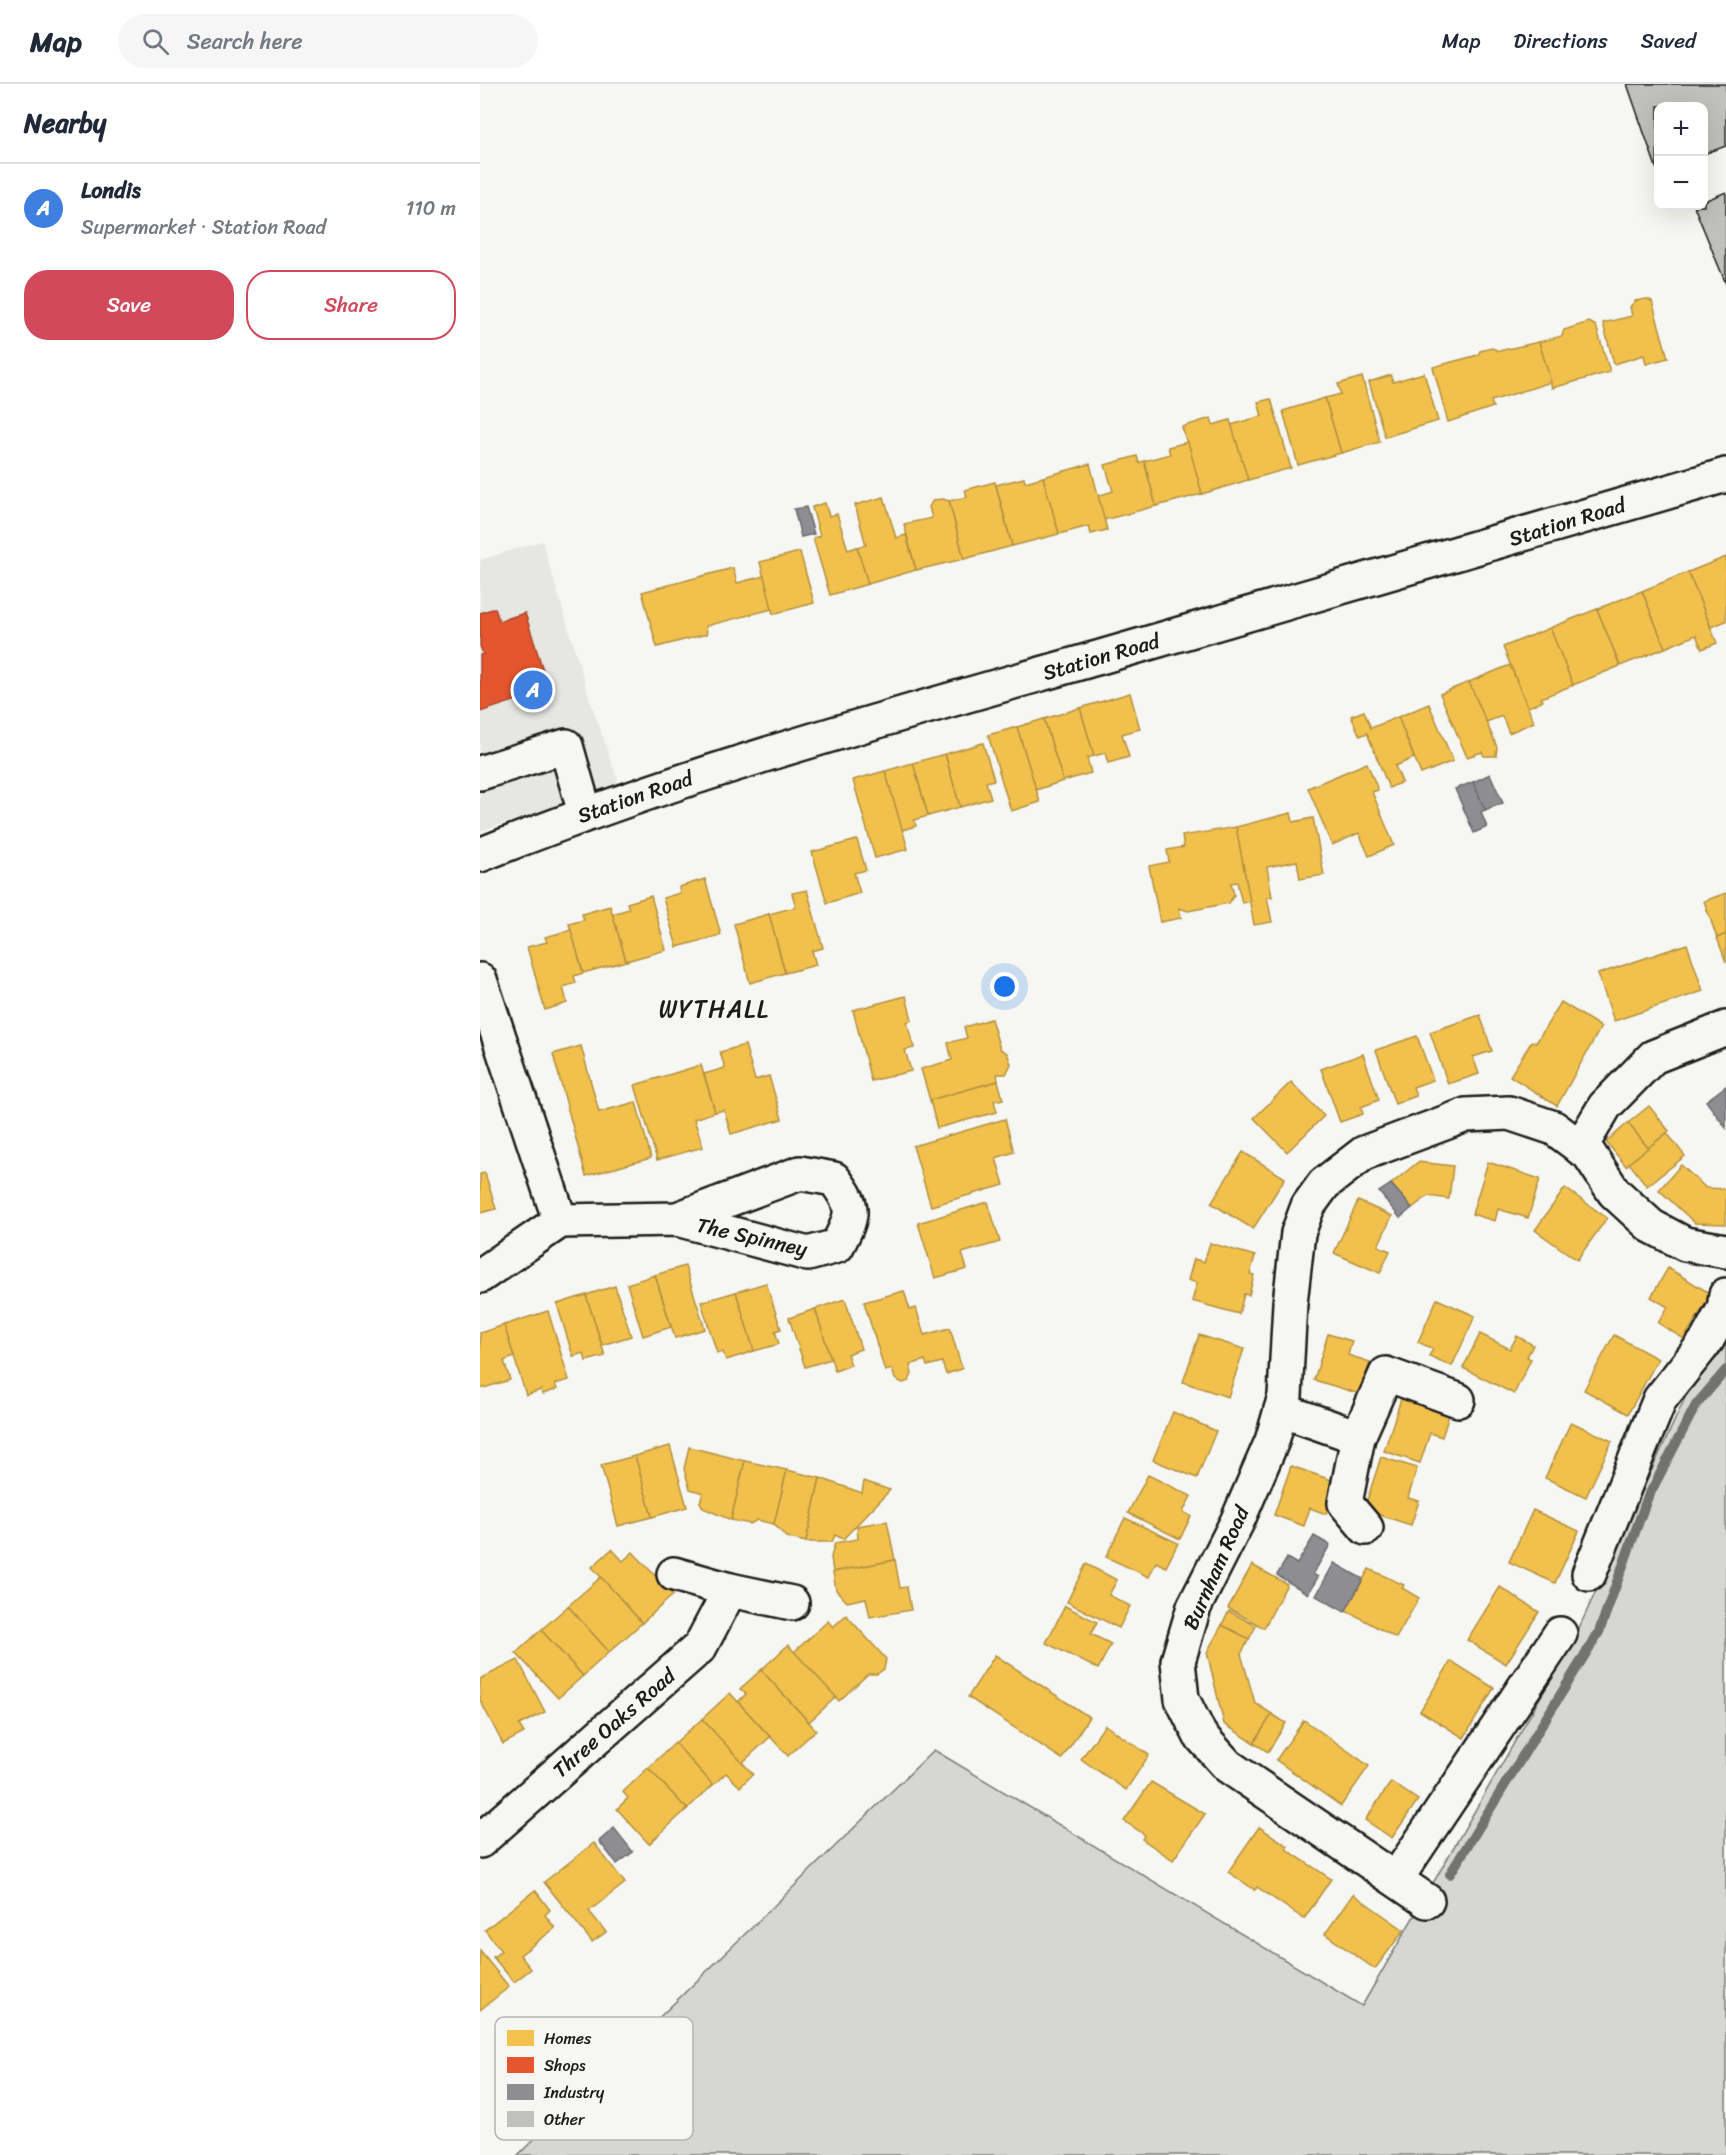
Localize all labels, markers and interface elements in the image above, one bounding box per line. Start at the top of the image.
search box [118,14,538,68]
text: Map [30,17,82,66]
text: Search here [187,22,303,61]
text: Map [1442,22,1480,60]
text: Directions [1513,22,1608,60]
text: Saved [1641,22,1696,60]
icon: search [139,25,172,58]
text: Nearby [24,100,106,146]
map controls [1654,102,1708,210]
button: + [1654,102,1708,156]
button: − [1654,156,1708,210]
text: Londis [81,171,141,210]
text: A [37,191,50,226]
text: 110 m [406,191,456,226]
text: Supermarket · Station Road [81,210,326,245]
button: Save [24,270,234,340]
button: Share [246,270,456,340]
street label: Station Road [1504,486,1632,558]
street label: Station Road [1038,622,1166,692]
pin: A [514,668,552,712]
street label: Station Road [572,759,700,835]
your location [990,972,1019,1001]
district label: WYTHALL [659,988,769,1030]
street label: The Spinney [693,1206,811,1268]
street label: Burnham Road [1172,1498,1261,1636]
street label: Three Oaks Road [543,1657,686,1788]
legend [495,2017,693,2140]
text: Homes [544,2024,592,2053]
text: Shops [544,2051,586,2080]
text: Industry [543,2078,605,2107]
text: Other [544,2105,586,2134]

